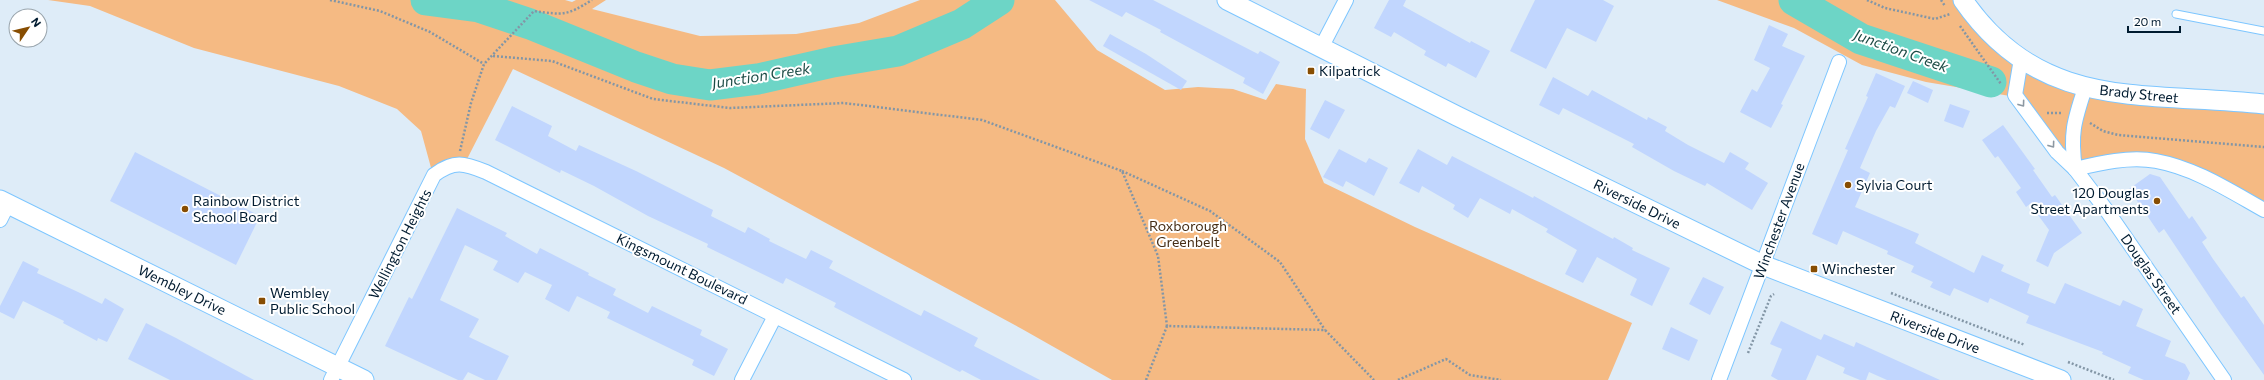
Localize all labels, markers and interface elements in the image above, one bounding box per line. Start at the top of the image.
north arrow [8,8,48,48]
scale bar [2128,8,2180,34]
text: 20 m [2134,14,2161,28]
text: N [29,15,44,29]
water label: Junction Creek [1850,24,1952,76]
water label: Junction Creek [708,58,812,92]
place label: Kilpatrick [1319,62,1381,79]
marker: Kilpatrick [1306,66,1316,76]
street label: Brady Street [2099,81,2180,106]
one-way arrow [2017,99,2024,106]
one-way arrow [2047,141,2054,148]
street label: Winchester Avenue [1750,160,1807,281]
street label: Riverside Drive [1591,175,1683,232]
place label: Sylvia Court [1856,176,1933,193]
marker: Sylvia Court [1843,180,1853,190]
place label: 120 Douglas Street Apartments [2030,184,2149,217]
street label: Wellington Heights [365,186,435,302]
place label: Rainbow District School Board [193,192,300,225]
marker: 120 Douglas Street Apartments [2152,196,2162,206]
marker: Rainbow District School Board [180,204,190,214]
park label: Roxborough Greenbelt [1149,217,1227,250]
street label: Kingsmount Boulevard [614,229,750,308]
street label: Douglas Street [2118,231,2185,317]
place label: Winchester [1822,260,1896,277]
street label: Wembley Drive [135,261,229,318]
marker: Winchester [1809,264,1819,274]
place label: Wembley Public School [270,284,355,317]
marker: Wembley Public School [257,296,267,306]
street label: Riverside Drive [1888,307,1982,356]

